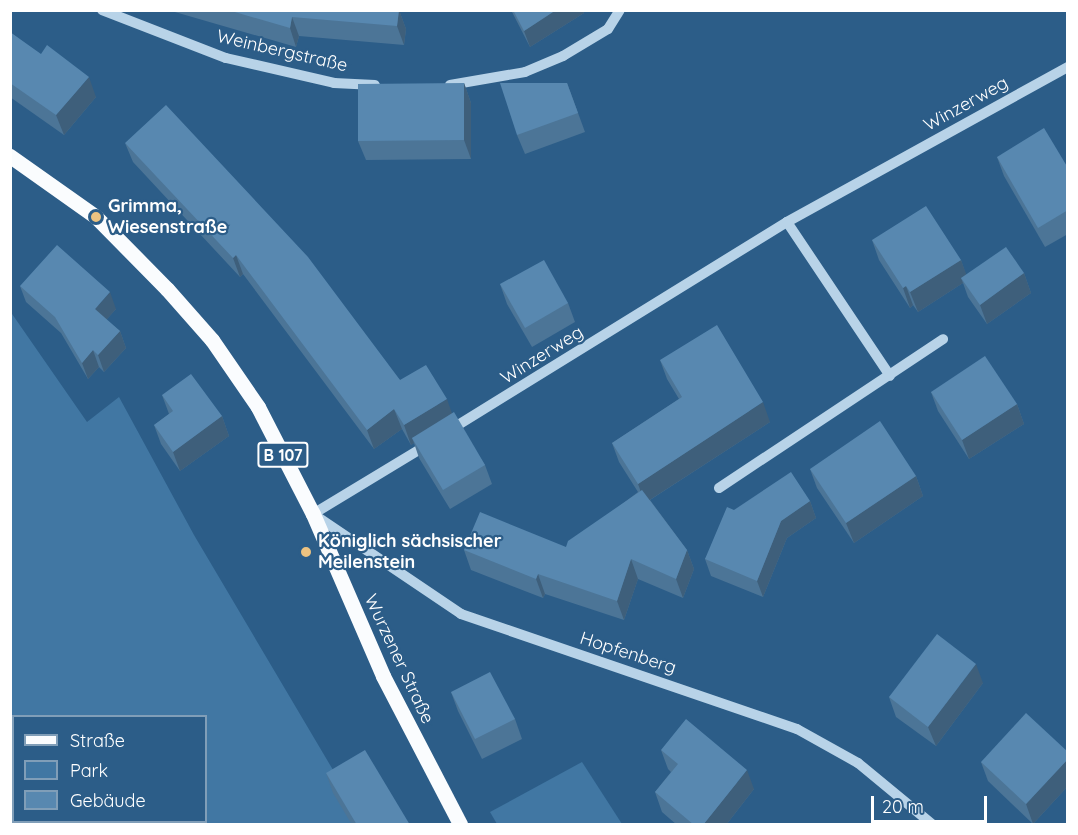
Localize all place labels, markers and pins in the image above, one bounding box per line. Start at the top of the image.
place label: Grimma, Wiesenstraße [108,196,227,238]
marker: Grimma, Wiesenstraße [89,210,103,224]
place label: Königlich sächsischer Meilenstein [318,531,502,574]
marker: Königlich sächsischer Meilenstein [299,545,313,559]

